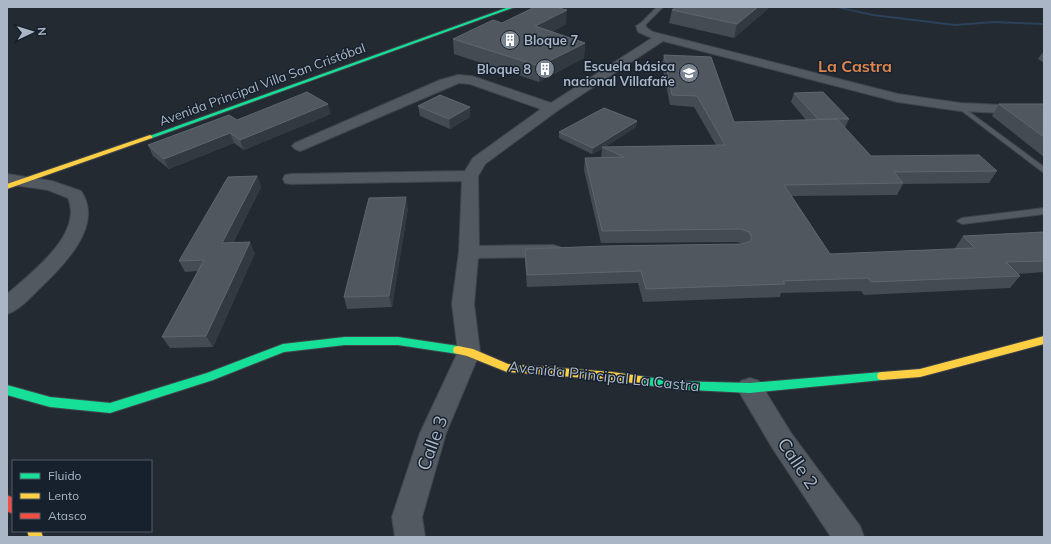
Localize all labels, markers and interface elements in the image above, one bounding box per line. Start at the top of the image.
north arrow [12,12,52,52]
text: N [35,27,49,36]
building icon: Bloque 7 [499,29,521,51]
place label: Bloque 7 [524,32,579,48]
street label: Avenida Principal Villa San Cristóbal [157,39,367,129]
district label: La Castra [818,56,892,76]
building icon: Bloque 8 [534,58,556,80]
place label: Escuela básica nacional Villafañe [563,58,675,89]
place label: Bloque 8 [477,61,531,77]
school or university icon: Escuela básica nacional Villafañe [678,62,700,84]
street label: Avenida Principal La Castra [508,357,700,395]
street label: Calle 3 [411,412,453,474]
street label: Calle 2 [773,433,823,493]
legend [12,460,152,532]
text: Fluido [48,468,82,483]
text: Lento [48,488,79,503]
text: Atasco [48,508,87,523]

